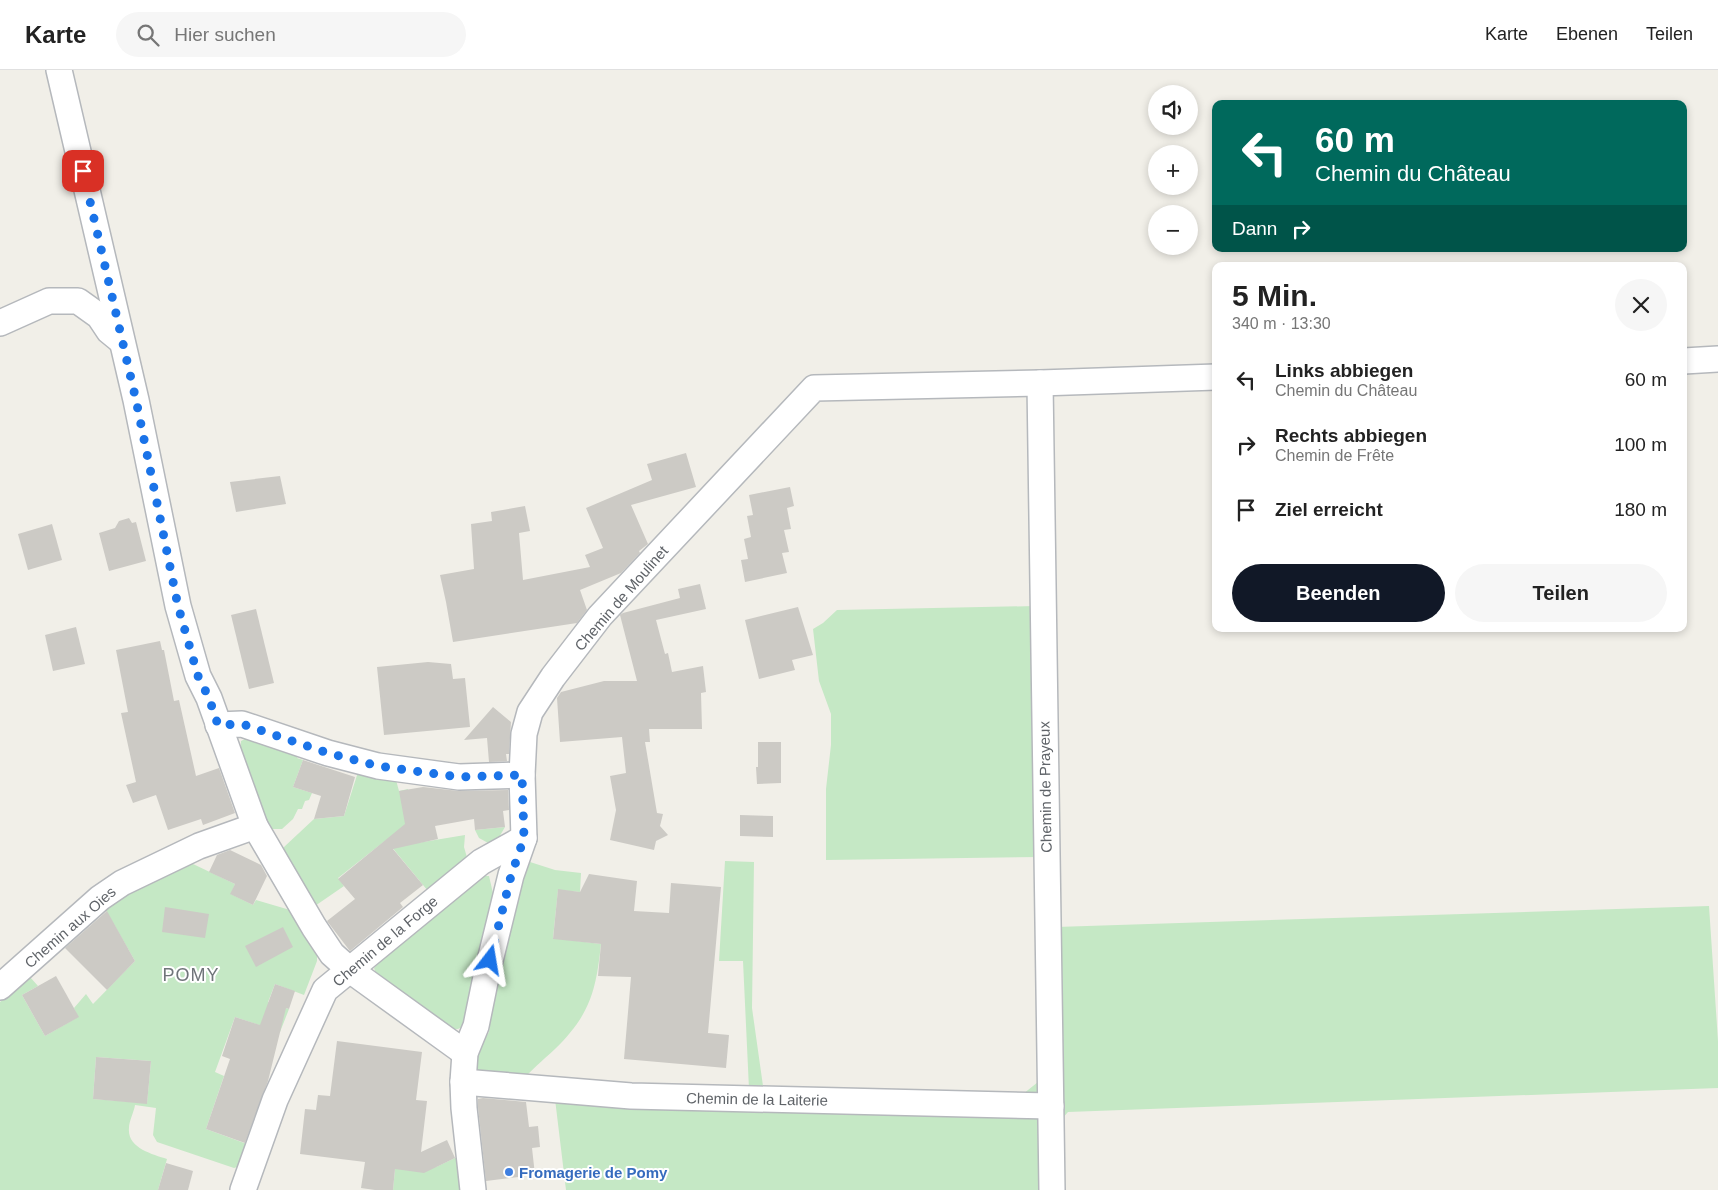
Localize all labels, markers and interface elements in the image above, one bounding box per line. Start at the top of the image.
search box [116,12,466,57]
text: Karte [25,21,86,48]
icon: search [134,21,162,49]
text: Hier suchen [174,24,276,45]
text: Karte [1485,24,1528,44]
text: Ebenen [1556,24,1618,44]
text: Teilen [1646,24,1693,44]
map controls [1148,85,1198,255]
button: sound [1148,85,1198,135]
icon: left [1232,120,1297,185]
text: 60 m [1315,120,1395,159]
button: + [1148,145,1198,195]
pin [62,150,104,192]
icon: arrive [69,157,97,185]
text: Chemin du Château [1315,161,1511,186]
button: − [1148,205,1198,255]
icon: right [1287,215,1315,243]
text: Dann [1232,218,1277,239]
text: 5 Min. [1232,279,1317,312]
button: close [1615,279,1667,331]
text: 340 m · 13:30 [1232,315,1331,332]
text: Links abbiegen [1275,360,1413,381]
icon: left [1232,366,1260,394]
text: 60 m [1625,369,1667,390]
text: Chemin du Château [1275,382,1417,399]
text: Rechts abbiegen [1275,425,1427,446]
icon: right [1232,431,1260,459]
text: 100 m [1614,434,1667,455]
text: Chemin de Frête [1275,447,1394,464]
icon: arrive [1232,496,1260,524]
text: Ziel erreicht [1275,499,1383,520]
text: 180 m [1614,499,1667,520]
street label: Chemin de Moulinet [571,541,672,654]
button: Beenden [1232,564,1445,622]
button: Teilen [1455,564,1667,622]
street label: Chemin de Prayeux [1035,720,1055,853]
street label: Chemin aux Oies [21,883,119,971]
street label: Chemin de la Forge [329,892,441,990]
position arrow [463,933,515,985]
district label: POMY [162,965,220,985]
street label: Chemin de la Laiterie [686,1089,828,1109]
place label: Fromagerie de Pomy [519,1164,668,1181]
marker: Fromagerie de Pomy [503,1166,515,1178]

